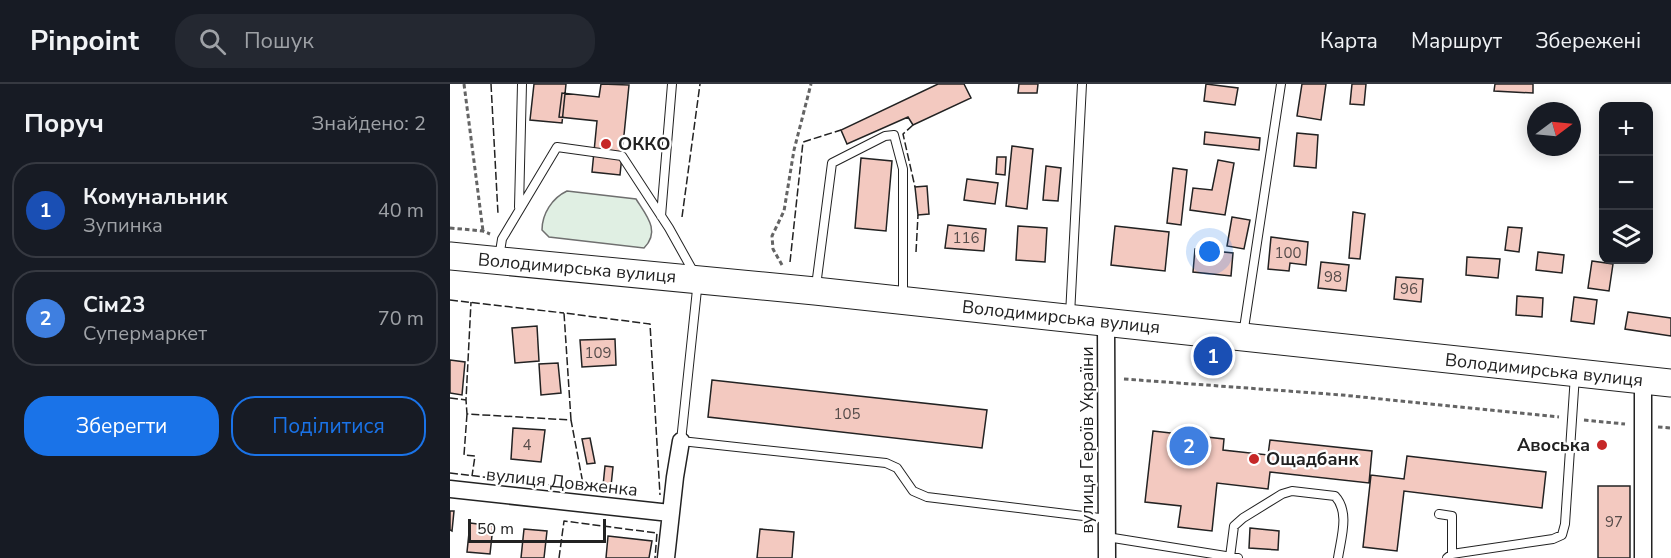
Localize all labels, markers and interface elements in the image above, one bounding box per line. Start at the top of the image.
search box [175,14,595,68]
text: Pinpoint [30,22,139,60]
icon: search [196,25,229,58]
text: Пошук [244,26,314,56]
text: Карта [1320,27,1378,55]
text: Маршрут [1411,27,1502,55]
text: Збережені [1535,27,1641,55]
north arrow [1527,102,1581,156]
map controls [1599,102,1653,264]
button: + [1599,102,1653,156]
text: Поруч [24,106,104,141]
text: Знайдено: 2 [312,110,426,137]
place label: ОККО [618,132,670,156]
marker: ОККО [599,137,613,151]
button: − [1599,156,1653,210]
text: Комунальник [83,182,228,212]
text: 1 [40,197,52,224]
text: 40 m [378,197,424,224]
button: layers [1599,210,1653,264]
text: Зупинка [83,212,163,239]
house number: 116 [952,228,980,248]
your location [1195,237,1224,266]
house number: 100 [1274,243,1302,263]
street label: Володимирська вулиця [477,247,677,289]
house number: 98 [1324,267,1342,287]
house number: 96 [1400,279,1418,299]
text: Сім23 [83,290,145,320]
street label: Володимирська вулиця [961,295,1161,339]
text: 2 [40,305,52,332]
text: 70 m [378,305,424,332]
text: Супермаркет [83,320,207,347]
pin: 1 [1194,334,1233,378]
house number: 109 [584,343,612,363]
street label: вулиця Героїв України [1075,346,1099,534]
street label: Володимирська вулиця [1444,348,1644,392]
button: Зберегти [24,396,219,456]
button: Поділитися [231,396,426,456]
house number: 105 [833,404,861,424]
pin: 2 [1170,424,1208,469]
place label: Авоська [1517,433,1590,457]
house number: 4 [522,435,532,455]
marker: Авоська [1595,438,1609,452]
place label: Ощадбанк [1266,447,1360,471]
marker: Ощадбанк [1247,452,1261,466]
street label: вулиця Довженка [485,462,639,502]
house number: 97 [1605,512,1623,532]
scale bar [468,516,606,544]
text: 50 m [477,518,514,540]

